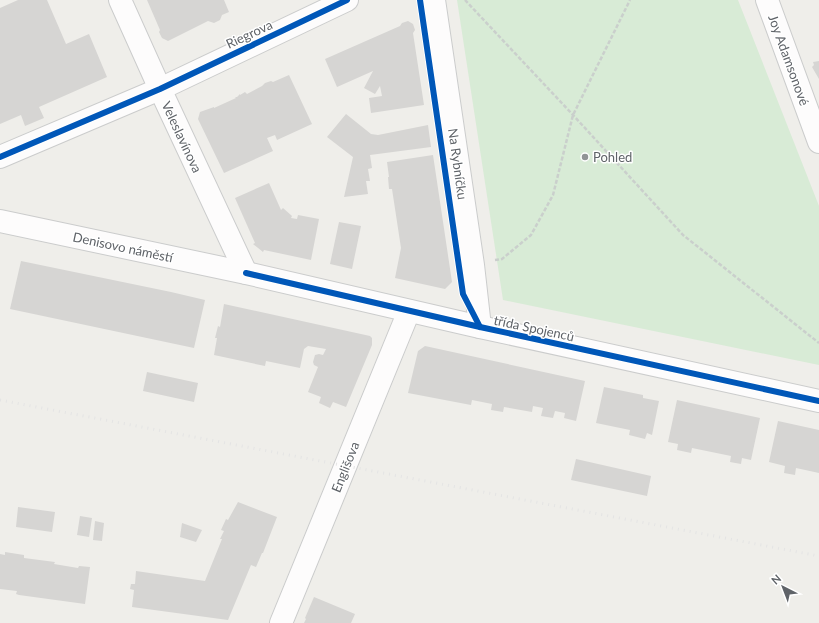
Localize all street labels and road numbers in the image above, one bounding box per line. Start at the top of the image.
street label: Joy Adamsonové [765,12,813,108]
street label: Riegrova [223,16,275,52]
street label: Veleslavínova [158,99,206,175]
street label: Na Rybníčku [445,127,471,201]
street label: Denisovo náměstí [71,229,176,266]
street label: třída Spojenců [492,312,576,344]
street label: Englišova [328,439,362,495]

